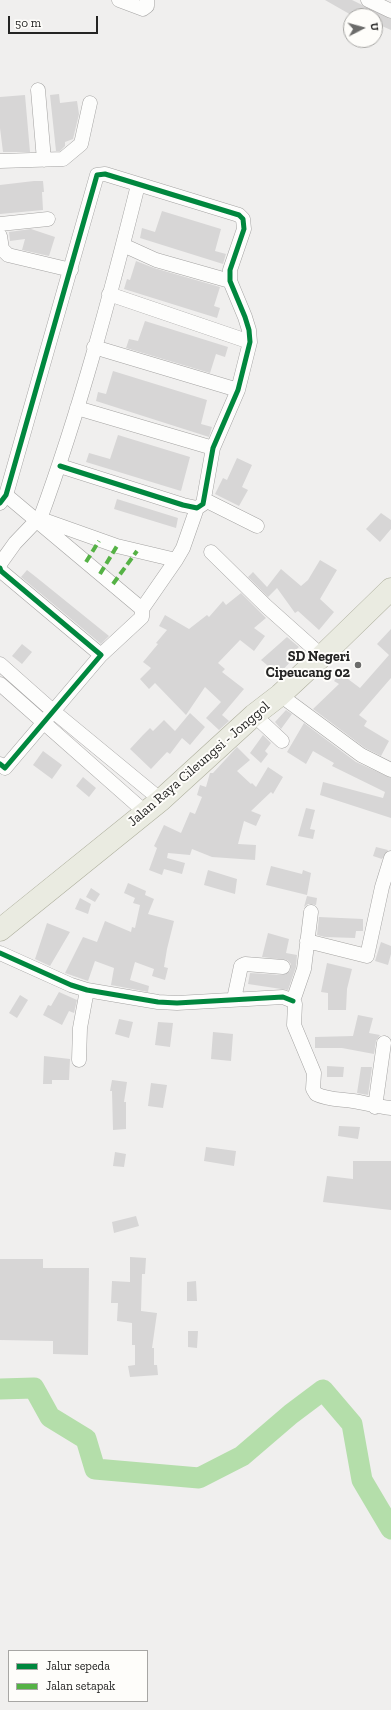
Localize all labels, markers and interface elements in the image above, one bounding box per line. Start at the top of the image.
scale bar [10,8,100,34]
north arrow [343,8,383,48]
text: 50 m [15,16,41,30]
text: U [368,22,381,31]
place label: SD Negeri Cipeucang 02 [266,649,350,682]
marker: SD Negeri Cipeucang 02 [353,660,363,670]
street label: Jalan Raya Cileungsi - Jonggol [125,698,273,830]
legend [8,1650,148,1702]
text: Jalur sepeda [46,1659,110,1673]
text: Jalan setapak [46,1679,115,1693]

